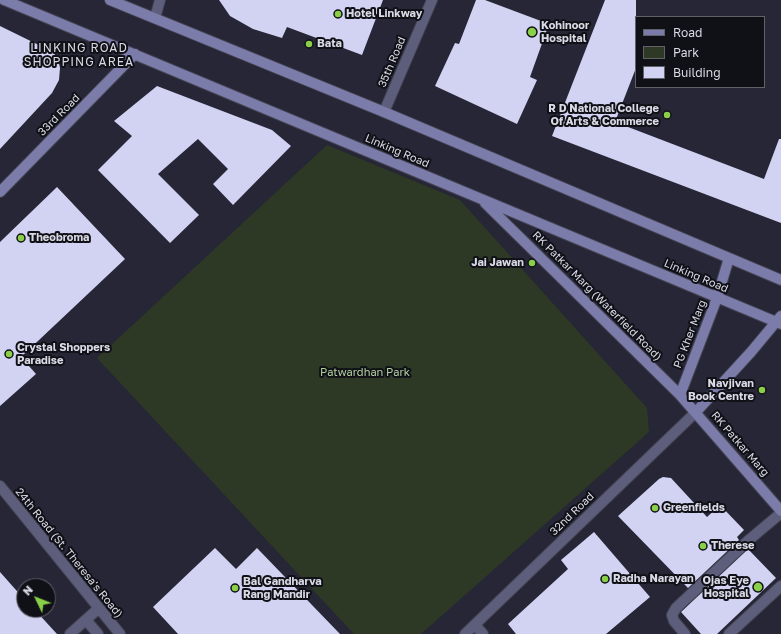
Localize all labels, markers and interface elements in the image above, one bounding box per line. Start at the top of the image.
place label: Hotel Linkway [346,7,422,21]
marker: Hotel Linkway [333,9,343,19]
legend [635,16,765,88]
place label: Kohinoor Hospital [541,19,589,45]
text: Road [673,25,702,40]
marker: Kohinoor Hospital [526,26,538,38]
street label: 35th Road [375,35,409,89]
place label: Bata [317,37,342,51]
marker: Bata [304,39,314,49]
district label: LINKING ROAD SHOPPING AREA [24,41,134,69]
text: Park [673,45,699,60]
text: Building [673,65,721,80]
street label: 33rd Road [35,91,83,139]
place label: R D National College Of Arts & Commerce [548,102,659,128]
marker: R D National College Of Arts & Commerce [662,110,672,120]
street label: Linking Road [363,132,431,170]
street label: RK Patkar Marg (Waterfield Road) [530,229,664,363]
place label: Theobroma [29,231,89,245]
marker: Theobroma [16,233,26,243]
place label: Jai Jawan [471,256,524,270]
street label: Linking Road [662,257,730,295]
marker: Jai Jawan [527,258,537,268]
street label: PG Kher Marg [671,298,709,370]
place label: Crystal Shoppers Paradise [17,341,110,367]
marker: Crystal Shoppers Paradise [4,349,14,359]
park label: Patwardhan Park [320,366,410,380]
place label: Navjivan Book Centre [688,377,754,403]
marker: Navjivan Book Centre [757,385,767,395]
street label: RK Patkar Marg [708,409,772,479]
street label: 24th Road (St. Theresa's Road) [13,485,125,621]
street label: 32nd Road [547,490,597,538]
place label: Greenfields [663,501,725,515]
marker: Greenfields [650,503,660,513]
place label: Therese [711,539,755,553]
marker: Therese [698,541,708,551]
place label: Radha Narayan [613,572,694,586]
marker: Radha Narayan [600,574,610,584]
place label: Ojas Eye Hospital [703,574,749,600]
place label: Bal Gandharva Rang Mandir [243,575,322,601]
north arrow [16,578,56,618]
marker: Ojas Eye Hospital [752,581,764,593]
text: N [20,583,35,598]
marker: Bal Gandharva Rang Mandir [230,583,240,593]

